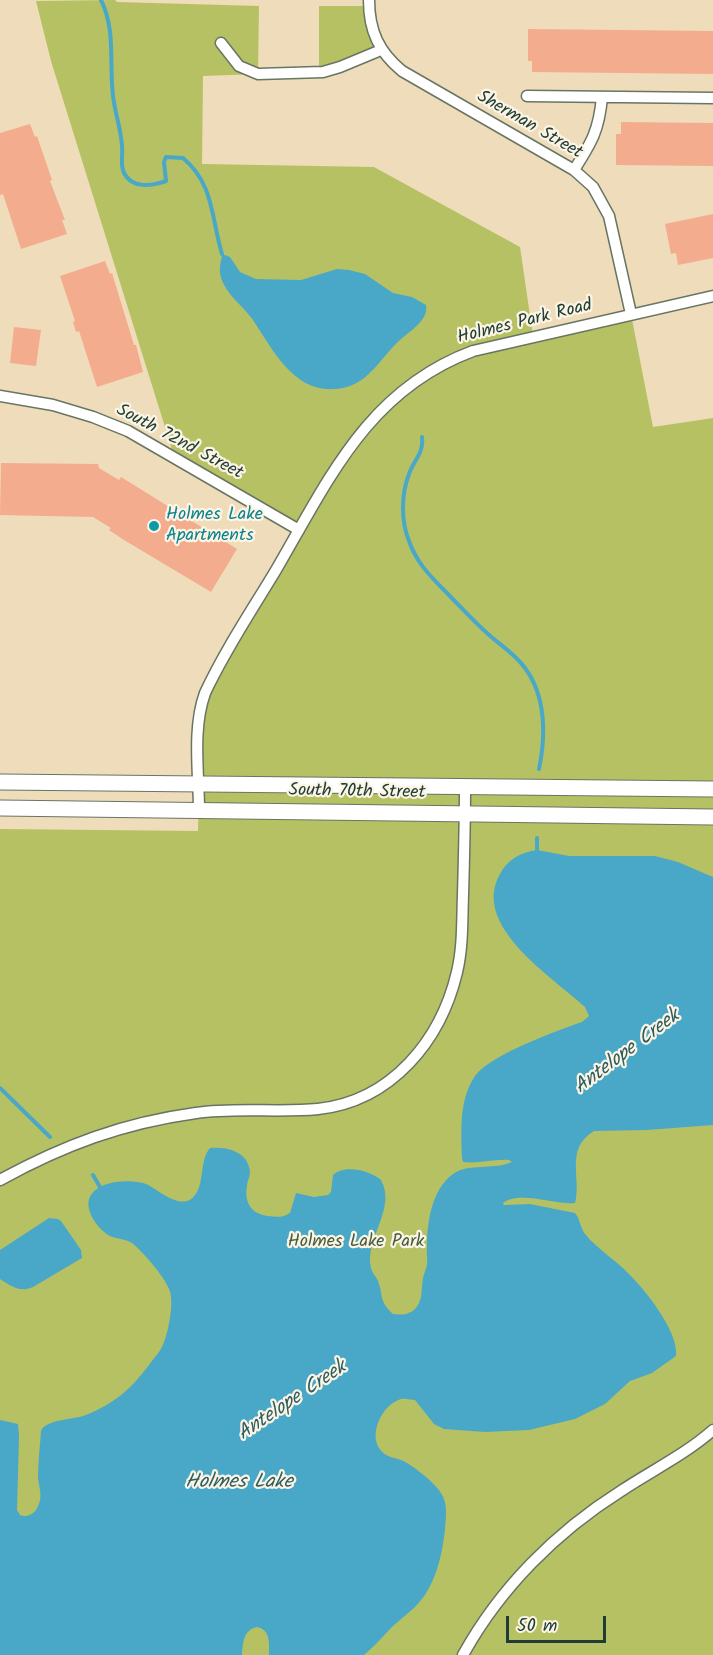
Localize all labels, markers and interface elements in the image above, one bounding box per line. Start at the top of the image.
street label: Sherman Street [472,87,586,165]
street label: Holmes Park Road [456,296,594,350]
street label: South 72nd Street [112,401,246,485]
place label: Holmes Lake Apartments [166,505,263,548]
marker: Holmes Lake Apartments [147,519,161,533]
street label: South 70th Street [288,781,426,805]
water label: Antelope Creek [570,1005,686,1101]
park label: Holmes Lake Park [288,1232,424,1254]
water label: Antelope Creek [234,1357,352,1447]
water label: Holmes Lake [185,1472,293,1496]
scale bar [509,1604,610,1642]
text: 50 m [517,1612,557,1641]

